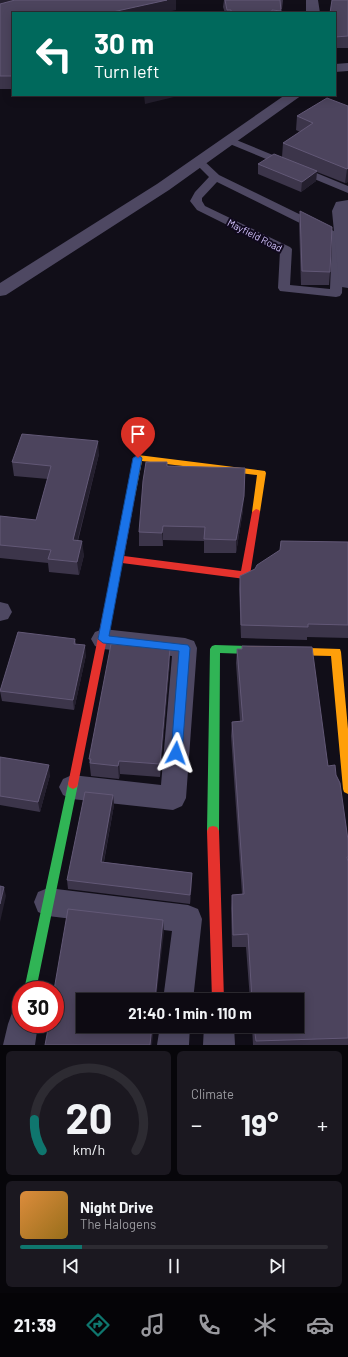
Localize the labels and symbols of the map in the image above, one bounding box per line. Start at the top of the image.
street label: Mayfield Road [225,216,285,254]
pin [121,417,155,458]
position arrow [155,732,197,774]
speed limit sign: 30 [12,981,64,1033]

